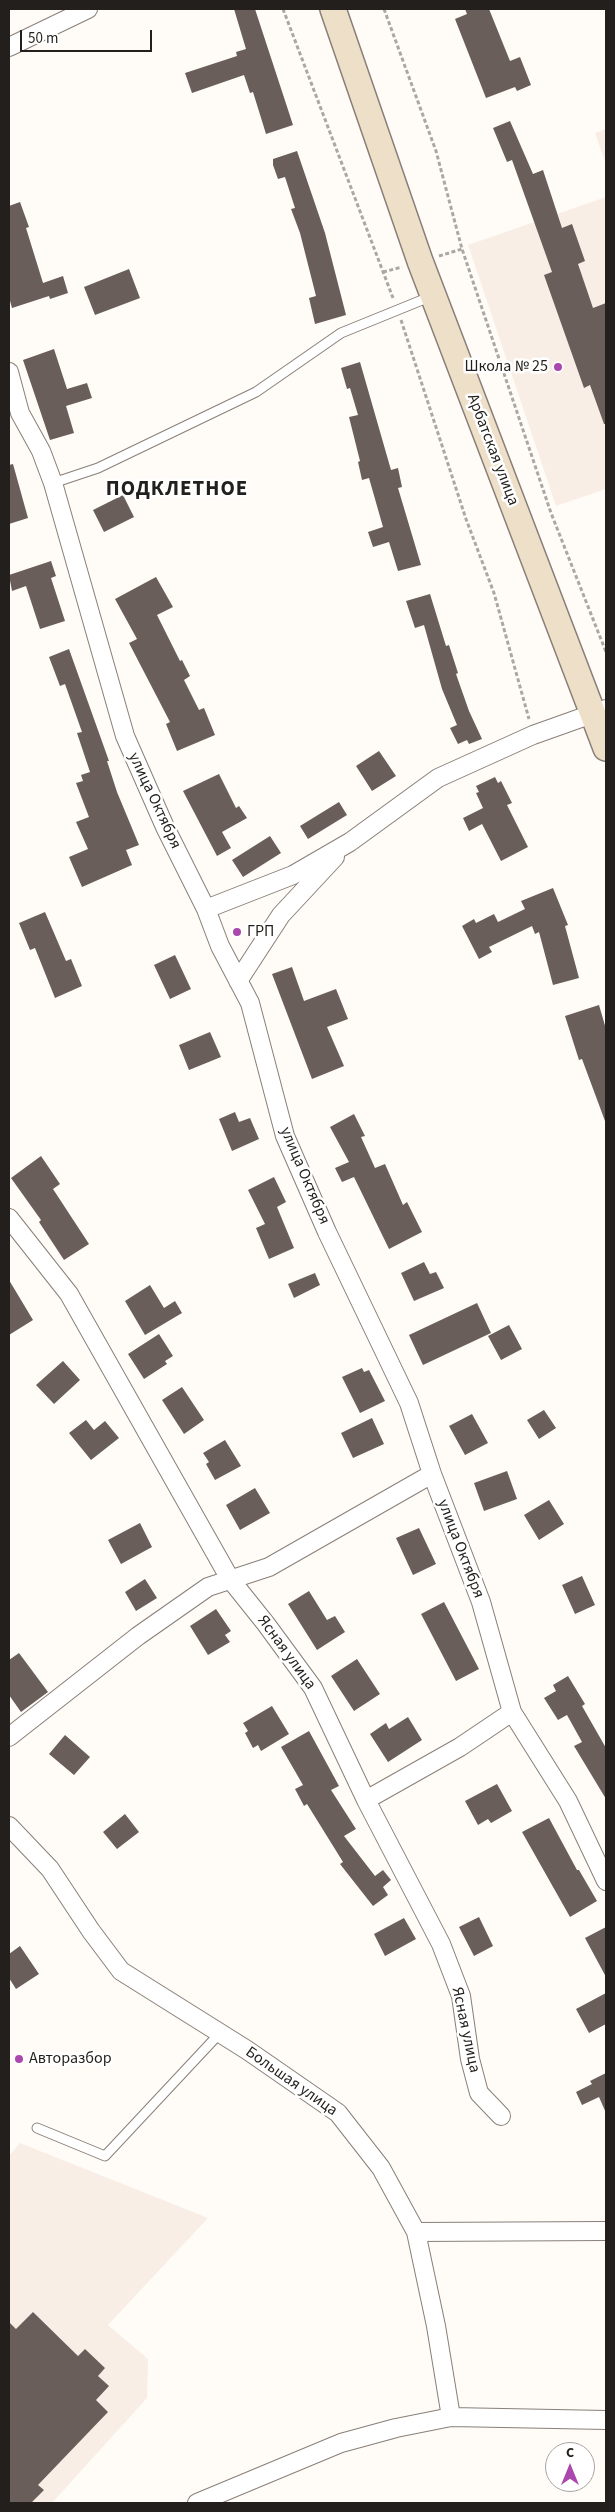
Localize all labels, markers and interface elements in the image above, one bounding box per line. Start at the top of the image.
scale bar [22,20,155,52]
text: 50 m [28,28,58,49]
place label: Школа № 25 [465,357,548,377]
marker: Школа № 25 [552,361,564,373]
street label: Арбатская улица [462,392,522,508]
district label: ПОДКЛЕТНОЕ [104,477,250,503]
street label: улица Октября [123,750,185,852]
place label: ГРП [247,922,274,942]
marker: ГРП [231,926,243,938]
street label: улица Октября [275,1124,333,1228]
street label: улица Октября [432,1497,488,1601]
street label: Ясная улица [253,1612,319,1694]
street label: Ясная улица [447,1985,483,2075]
street label: Большая улица [241,2043,341,2121]
place label: Авторазбор [29,2049,112,2069]
marker: Авторазбор [13,2053,25,2065]
north arrow [545,2442,595,2492]
text: С [566,2443,574,2463]

